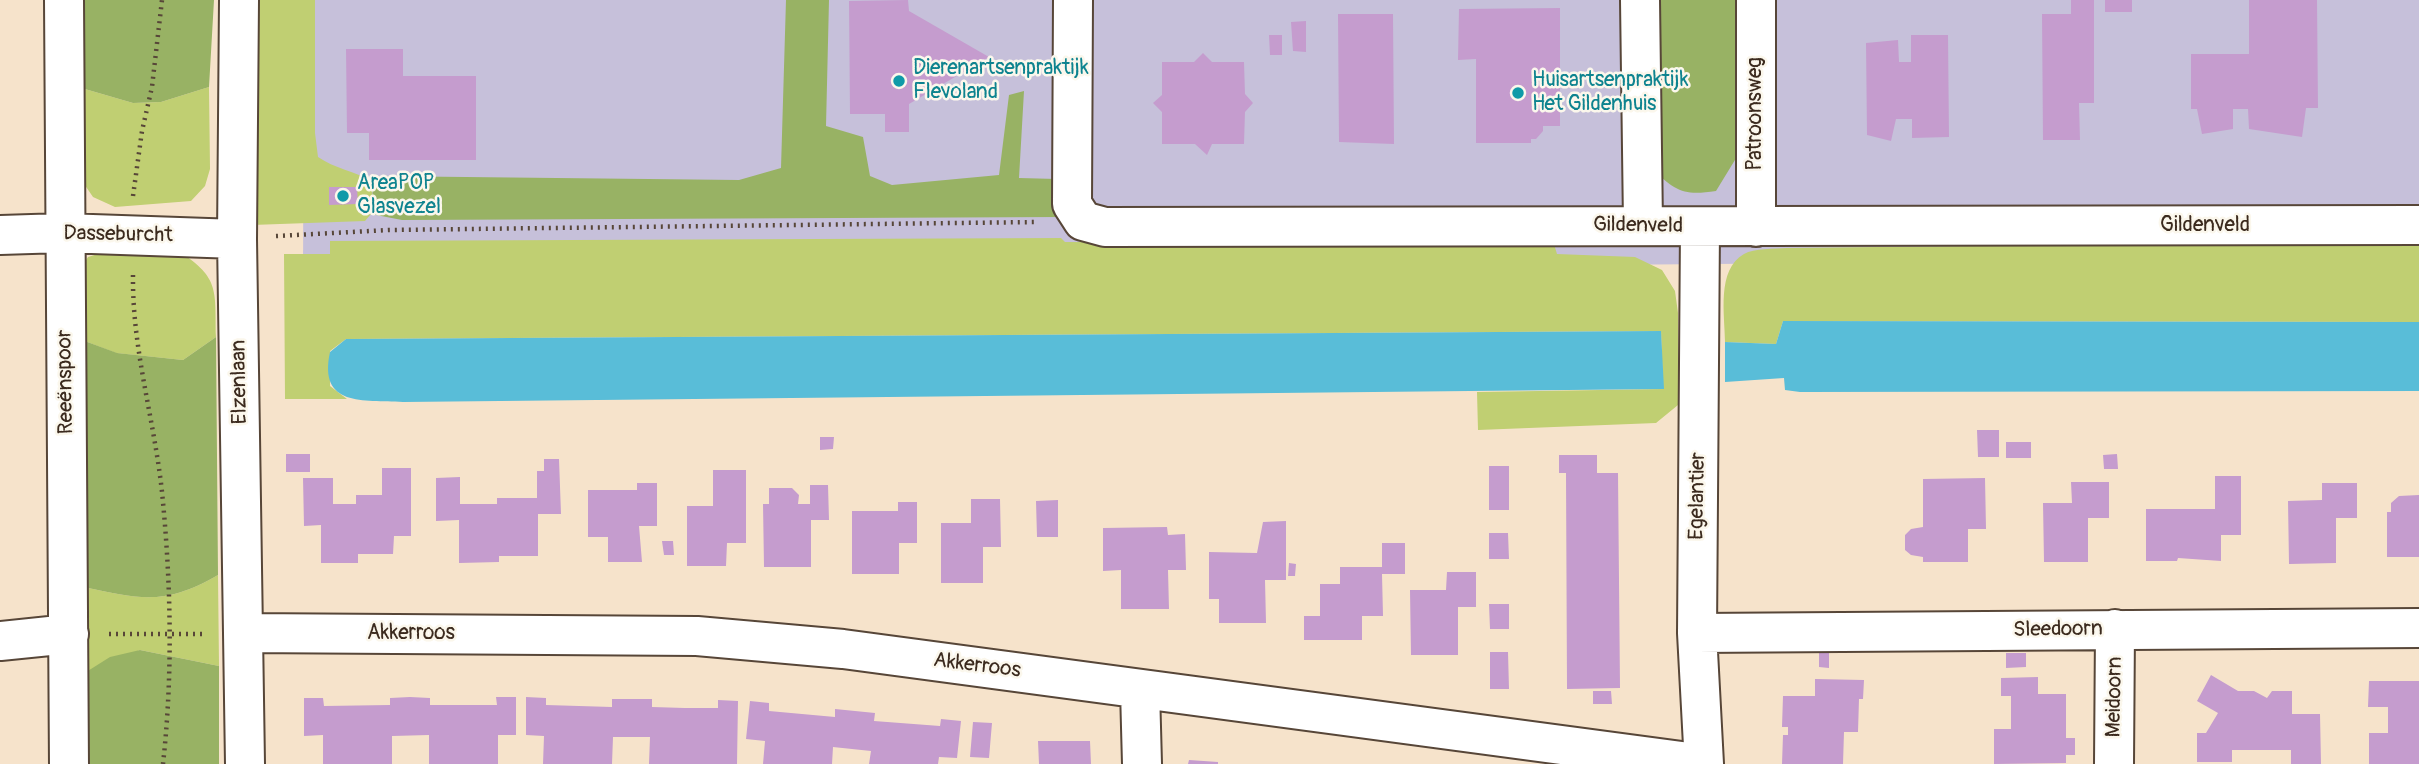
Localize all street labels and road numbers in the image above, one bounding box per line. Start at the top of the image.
street label: Patroonsweg [1743,57,1769,171]
street label: Gildenveld [1593,213,1683,239]
street label: Gildenveld [2160,213,2250,239]
street label: Dasseburcht [63,221,173,249]
street label: Reeënspoor [52,329,80,435]
street label: Elzenlaan [227,340,253,424]
street label: Egelantier [1685,452,1711,540]
street label: Sleedoorn [2013,617,2103,643]
street label: Akkerroos [367,621,455,647]
street label: Akkerroos [932,648,1022,684]
street label: Meidoorn [2102,656,2128,738]

